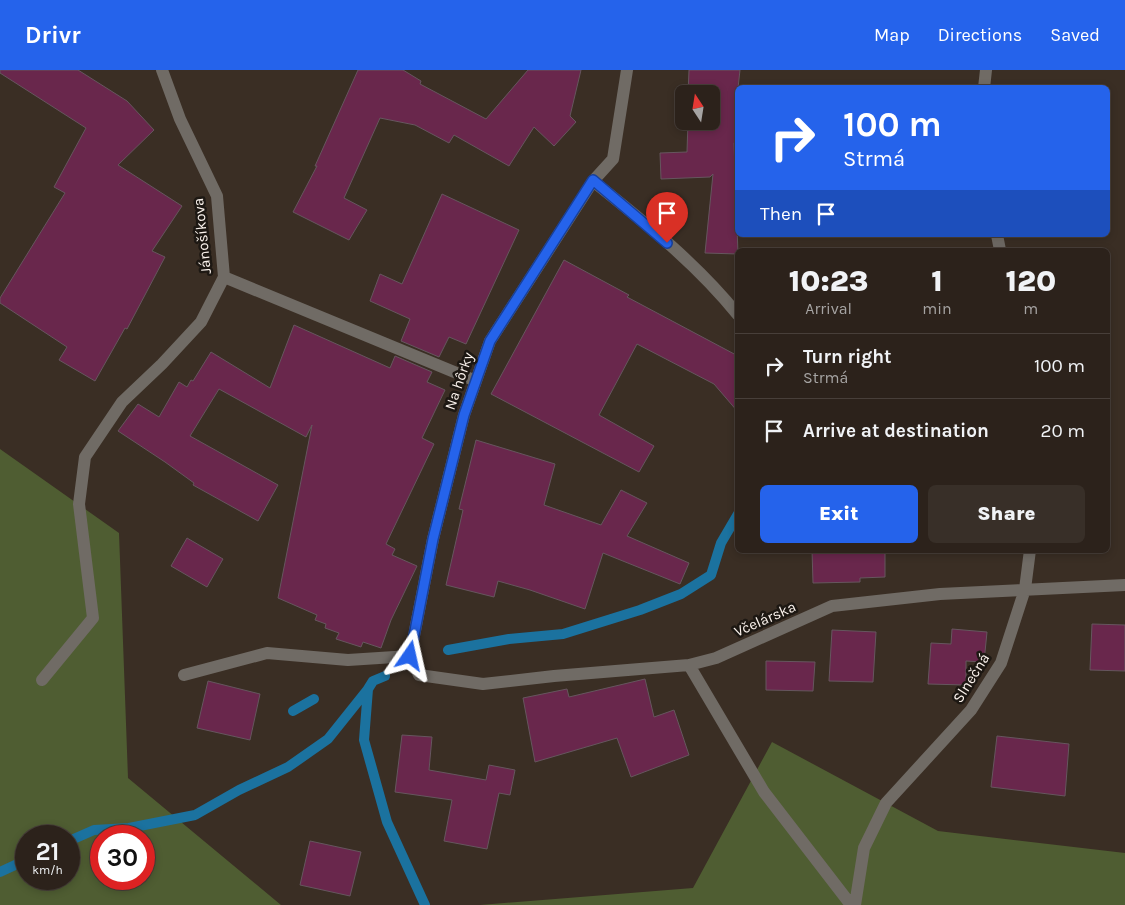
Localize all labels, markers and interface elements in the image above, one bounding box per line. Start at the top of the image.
text: Drivr [25,21,81,49]
text: Map [874,24,910,46]
text: Directions [938,24,1022,46]
text: Saved [1050,24,1100,46]
north arrow [675,85,720,130]
map controls [675,85,720,130]
text: 100 m [843,104,942,145]
icon: right [760,105,825,170]
text: Strmá [843,146,905,172]
pin [646,192,688,243]
street label: Jánošíkova [189,197,215,275]
icon: arrive [653,199,681,227]
icon: arrive [812,200,840,228]
text: Then [760,203,802,225]
text: 10:23 [789,263,868,299]
text: 1 [931,263,943,299]
text: 120 [1006,263,1056,299]
text: Arrival [805,299,852,318]
text: min [922,299,952,318]
text: m [1023,299,1038,318]
text: Turn right [803,346,892,368]
street label: Na hôrky [441,350,477,412]
icon: right [760,352,788,380]
text: 100 m [1034,355,1085,377]
text: Strmá [803,368,848,387]
icon: arrive [760,417,788,445]
text: Arrive at destination [803,420,989,442]
text: 20 m [1040,420,1085,442]
button: Exit [760,485,918,543]
button: Share [928,485,1085,543]
street label: Včelárska [731,597,799,641]
position arrow [383,629,435,681]
street label: Slnečná [949,650,993,706]
speed limit sign: 30 [90,825,155,890]
text: 21 [35,837,60,866]
text: km/h [32,863,63,877]

